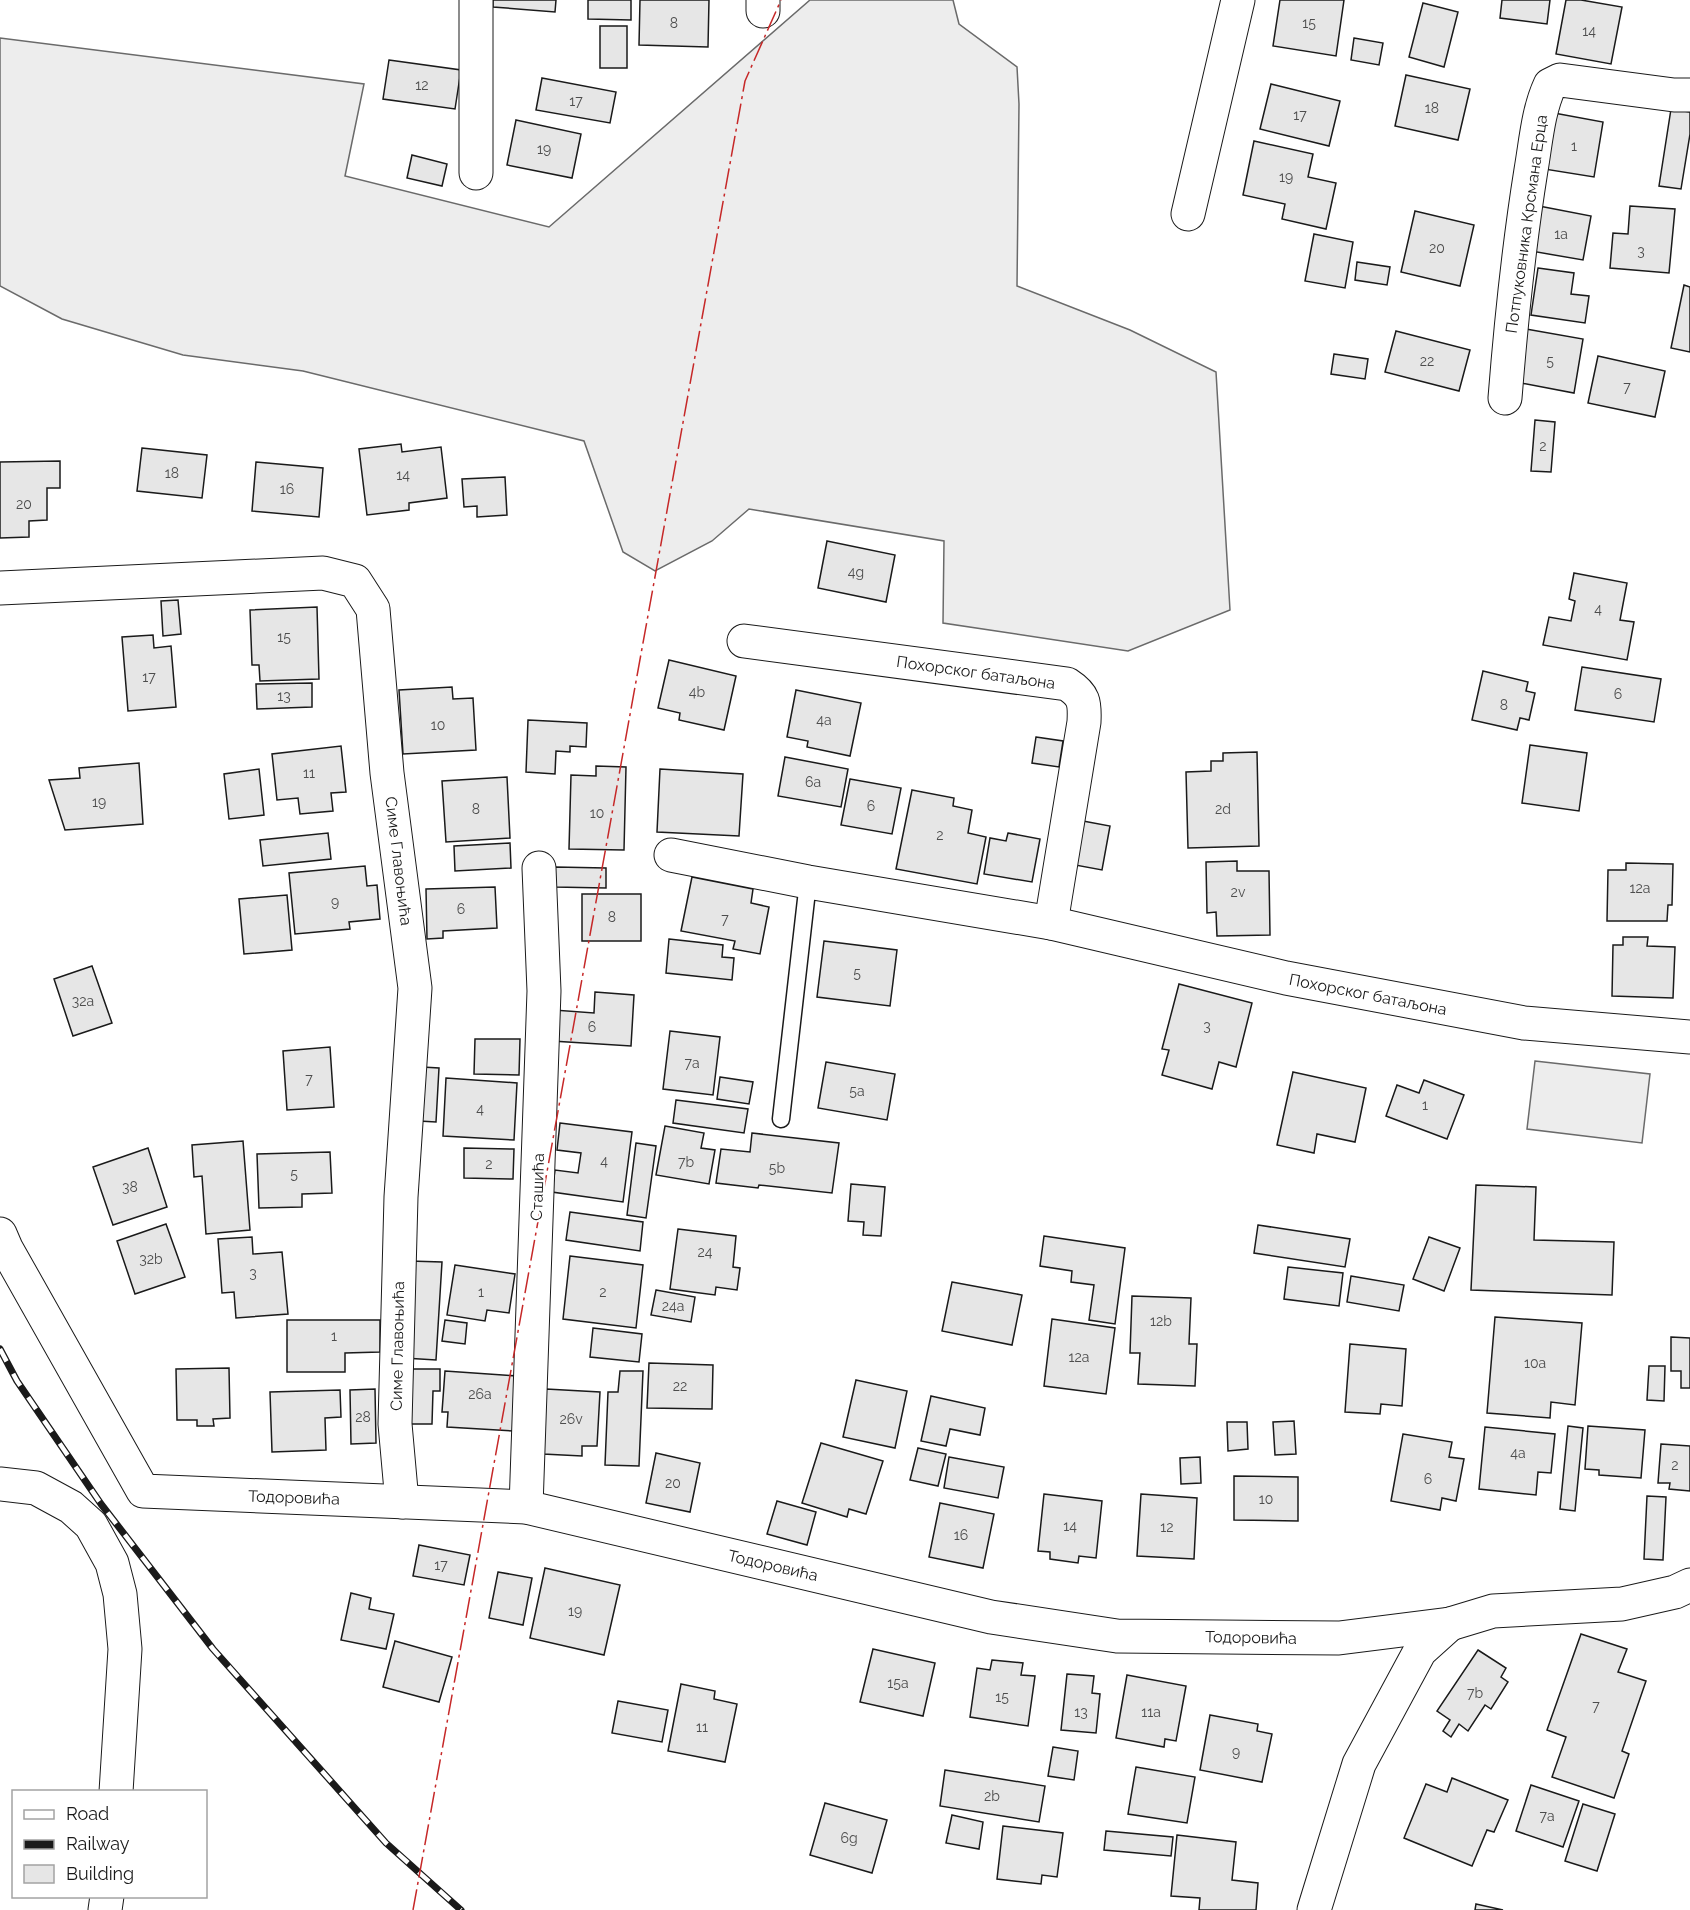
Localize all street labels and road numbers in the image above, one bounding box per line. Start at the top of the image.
street label: Потпуковника Крсмана Ерца [1502,114,1551,335]
street label: Похорског батаљона [895,652,1057,693]
street label: Симе Главоњића [381,795,416,927]
street label: Похорског батаљона [1287,970,1448,1019]
street label: Сташића [527,1153,548,1221]
street label: Симе Главоњића [387,1281,408,1411]
street label: Тодоровића [248,1486,340,1509]
street label: Тодоровића [726,1546,820,1585]
street label: Тодоровића [1205,1627,1297,1648]

